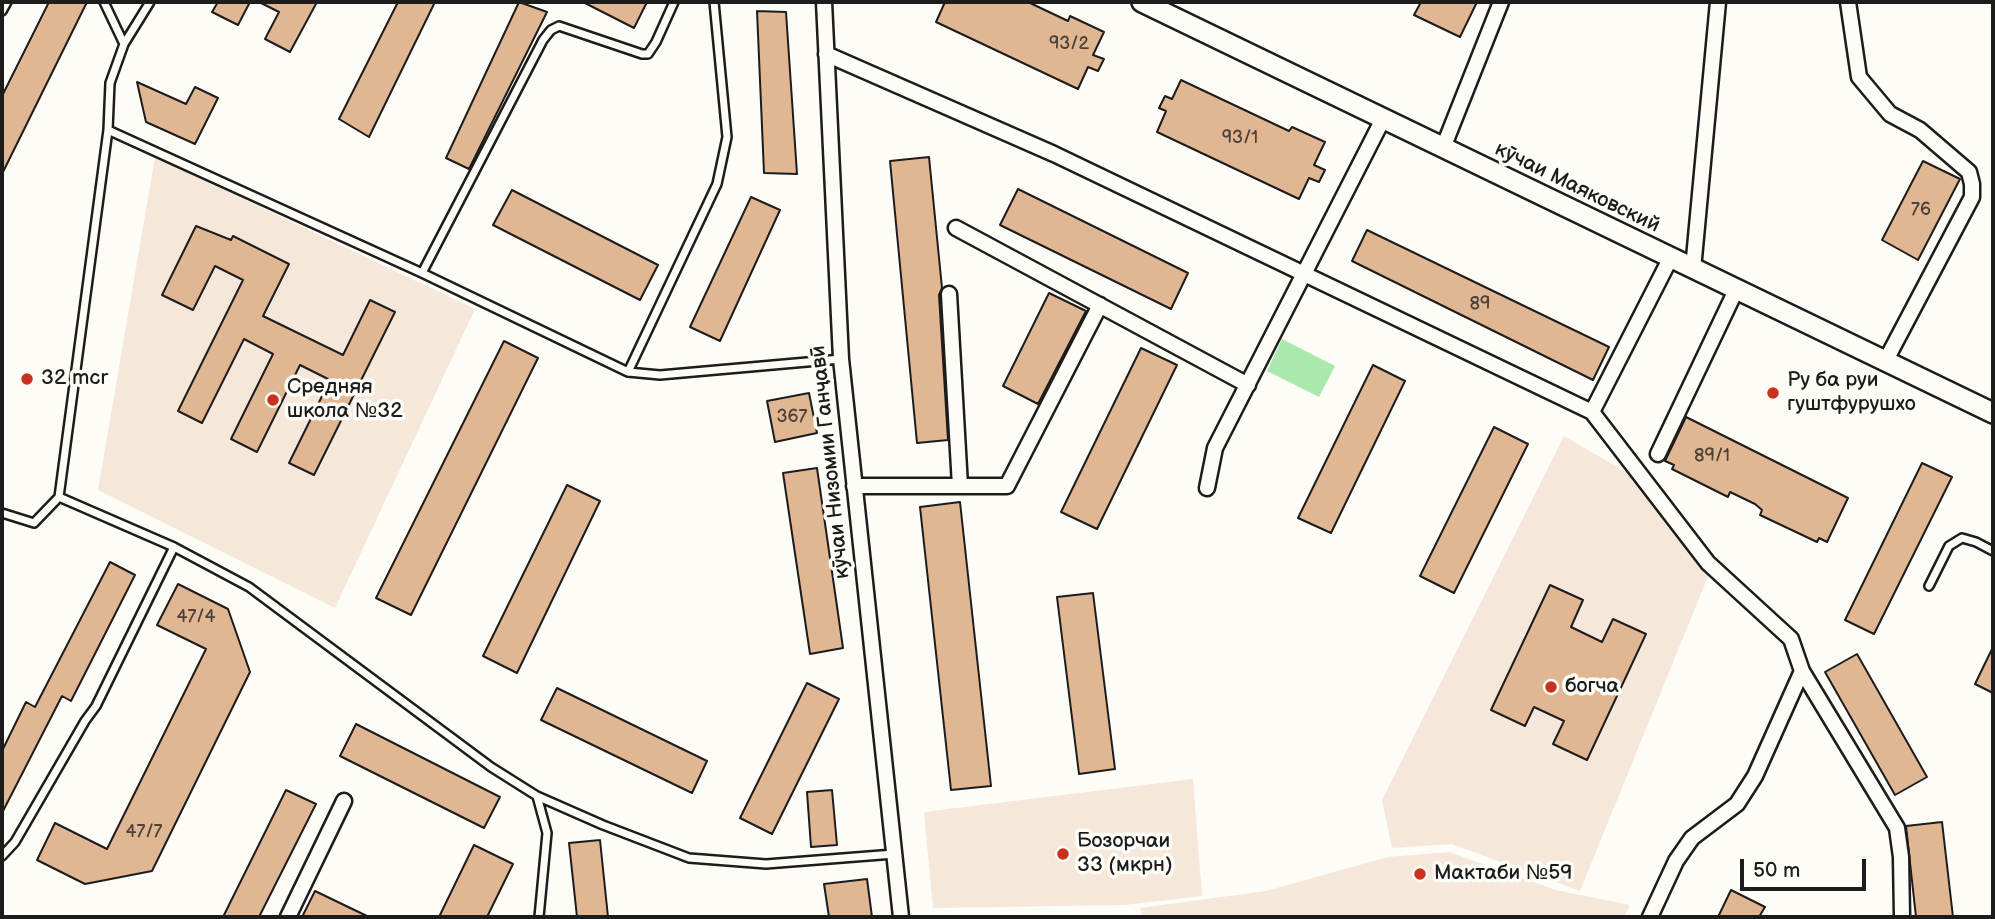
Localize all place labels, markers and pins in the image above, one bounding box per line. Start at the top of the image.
place label: 32 mcr [41,366,108,392]
place label: Ру ба руи гуштфурушхо [1787,368,1916,418]
marker: 32 mcr [19,371,35,387]
place label: Средняя школа №32 [287,375,403,425]
marker: Ру ба руи гуштфурушхо [1765,385,1781,401]
marker: Средняя школа №32 [265,392,281,408]
place label: богча [1565,674,1619,700]
marker: богча [1543,679,1559,695]
place label: Бозорчаи 33 (мкрн) [1077,829,1173,879]
marker: Бозорчаи 33 (мкрн) [1055,846,1071,862]
place label: Мактаби №59 [1434,861,1572,887]
marker: Мактаби №59 [1412,866,1428,882]

